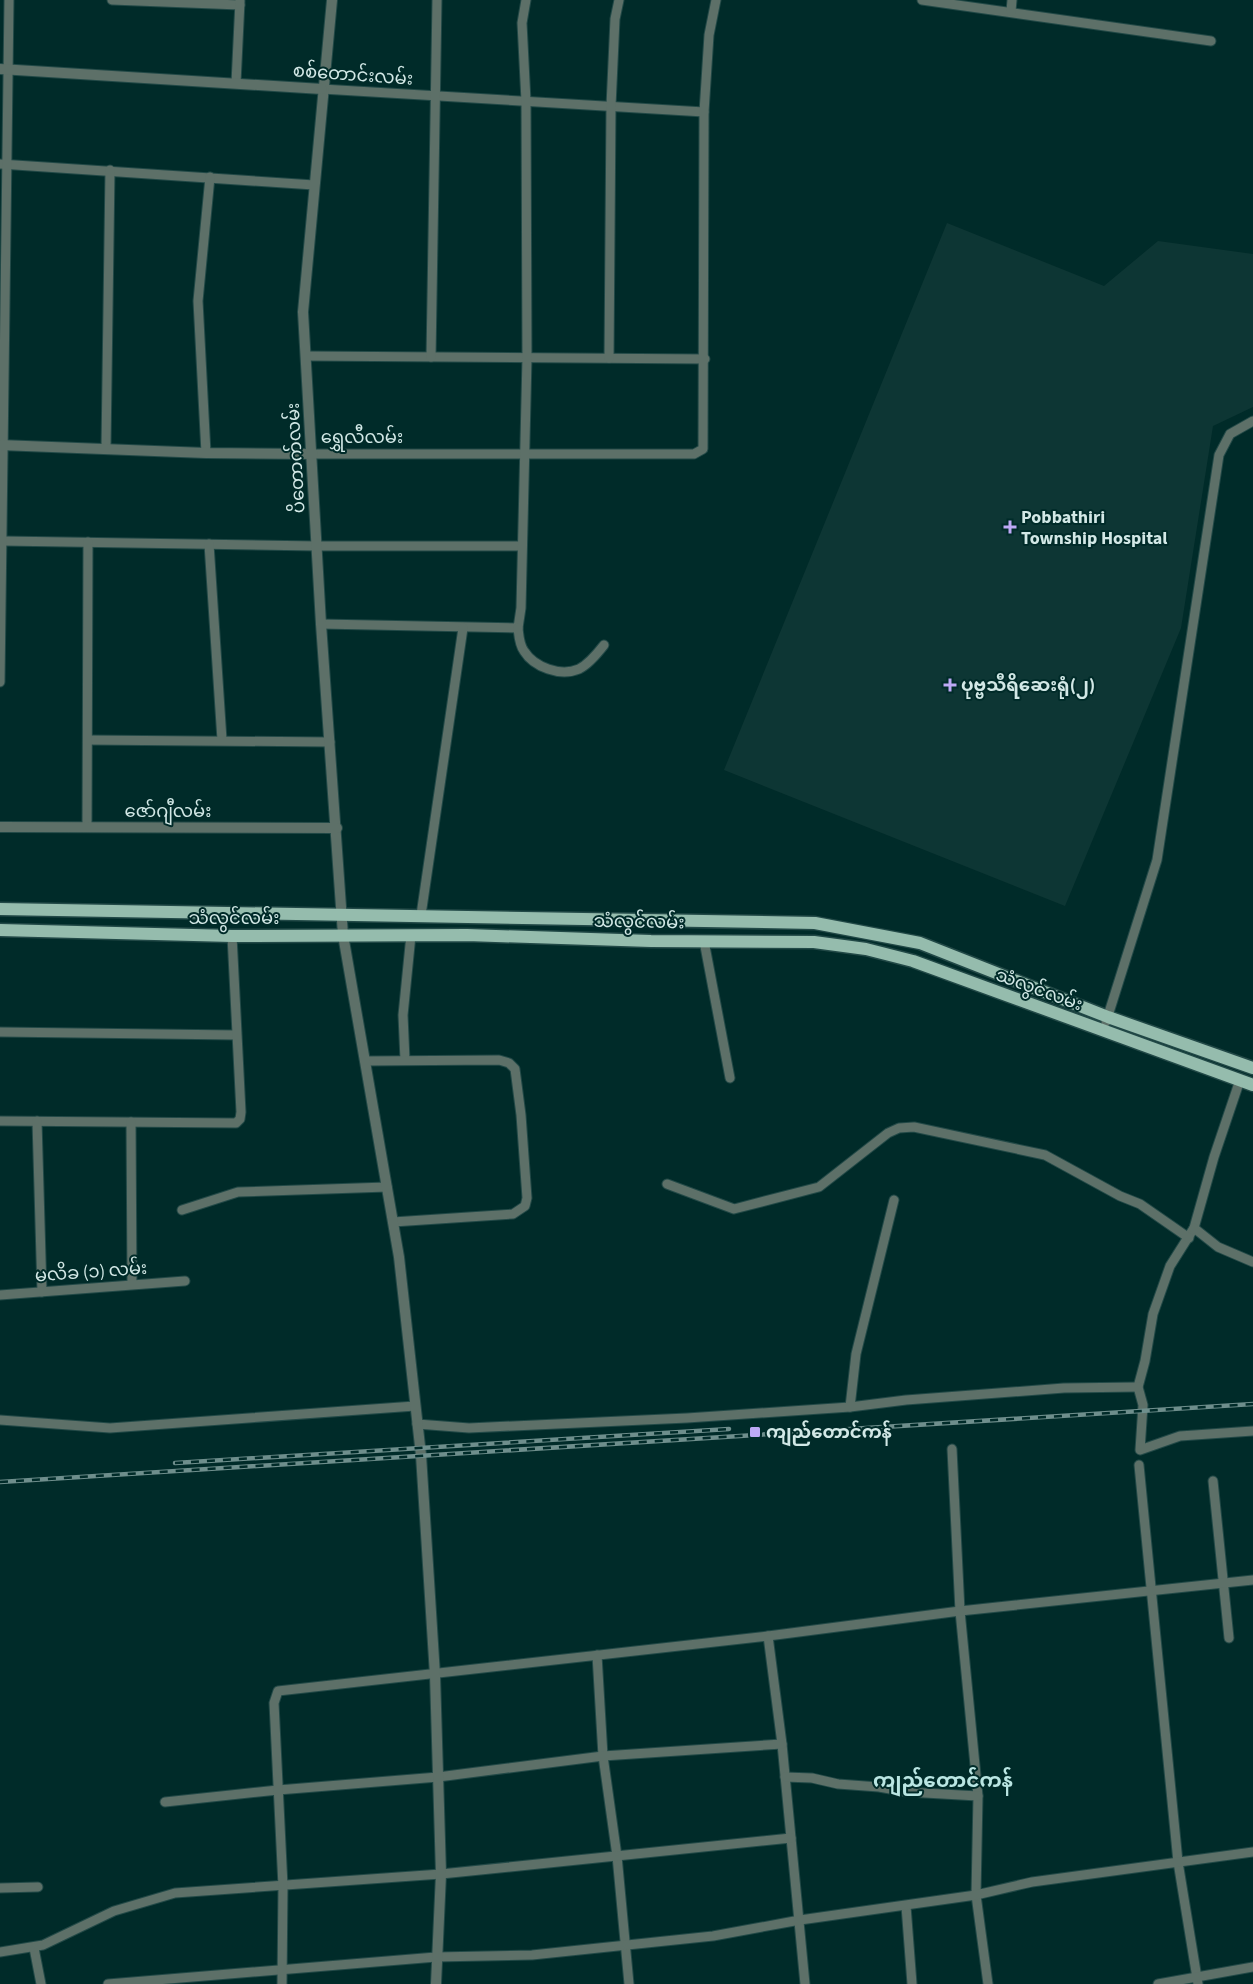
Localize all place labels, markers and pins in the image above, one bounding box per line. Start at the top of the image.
place label: Pobbathiri Township Hospital [1021,505,1167,551]
marker: Pobbathiri Township Hospital [1003,520,1017,534]
place label: ပုဗ္ဗသီရိဆေးရုံ(၂) [961,673,1095,699]
marker: ပုဗ္ဗသီရိဆေးရုံ(၂) [943,678,957,692]
place label: ကျည်တောင်ကန် [766,1420,892,1447]
marker: ကျည်တောင်ကန် [748,1425,762,1439]

